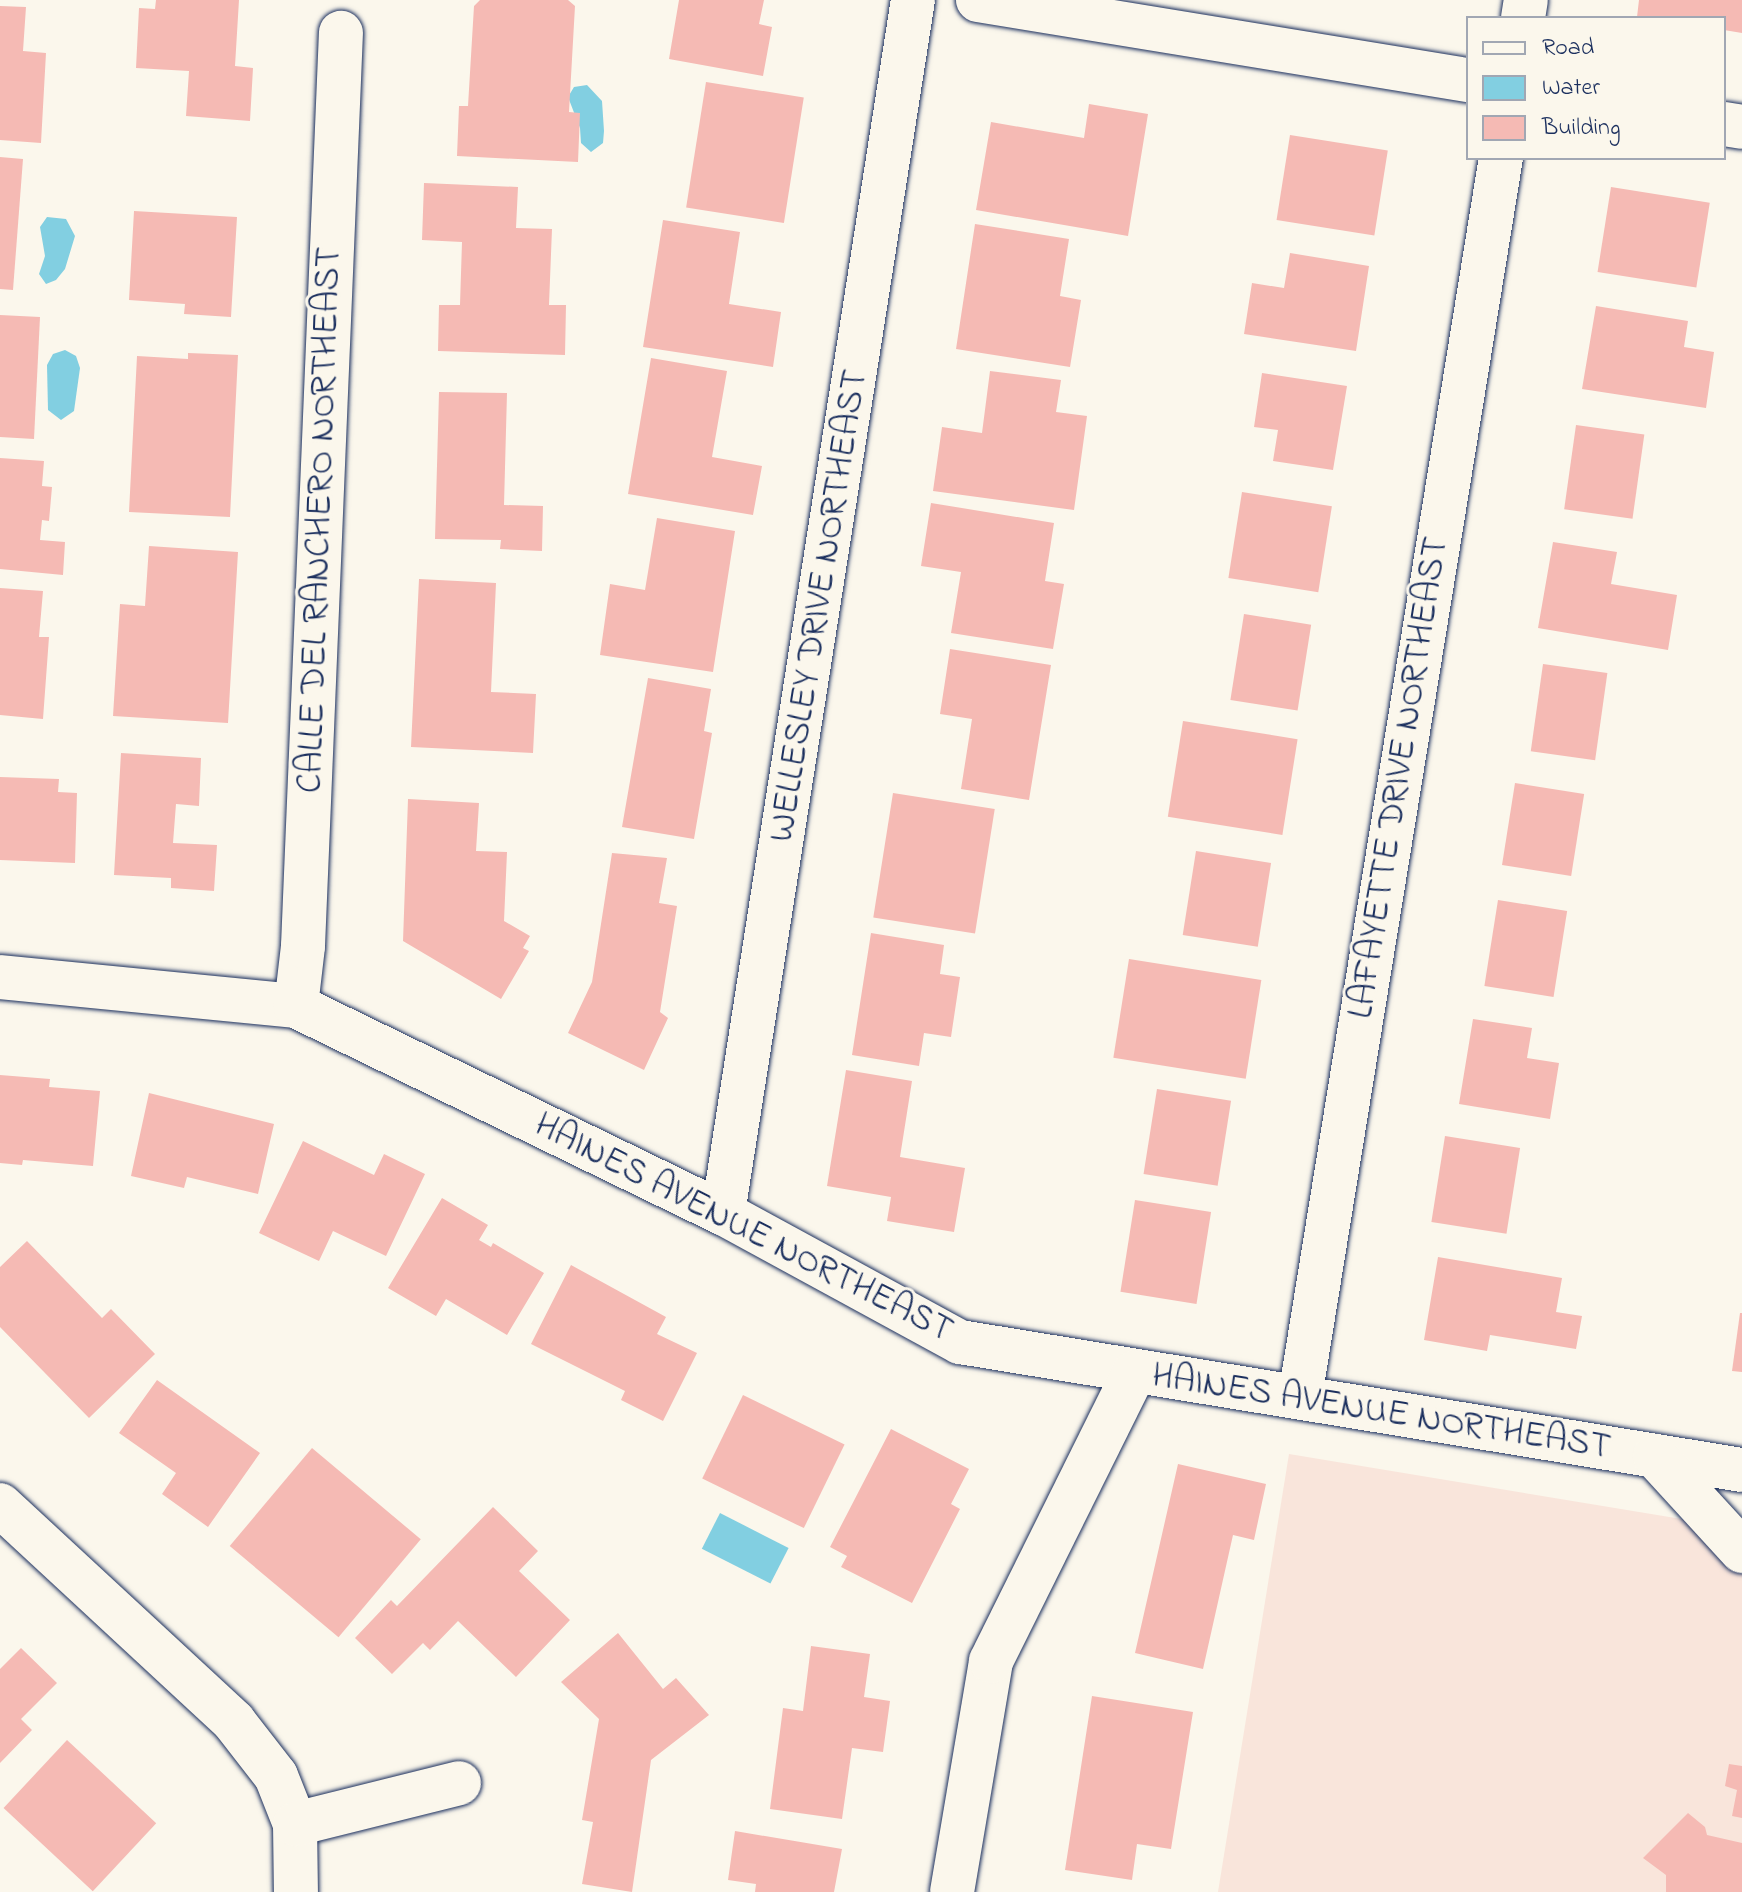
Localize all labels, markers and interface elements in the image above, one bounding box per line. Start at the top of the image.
legend [1466,16,1726,160]
text: Road [1542,31,1594,66]
text: Water [1542,71,1600,106]
text: Building [1542,111,1621,146]
street label: CALLE DEL RANCHERO NORTHEAST [290,246,352,794]
street label: WELLESLEY DRIVE NORTHEAST [761,367,879,845]
street label: LAFAYETTE DRIVE NORTHEAST [1341,534,1459,1022]
street label: HAINES AVENUE NORTHEAST [527,1105,959,1353]
street label: HAINES AVENUE NORTHEAST [1149,1355,1613,1471]

